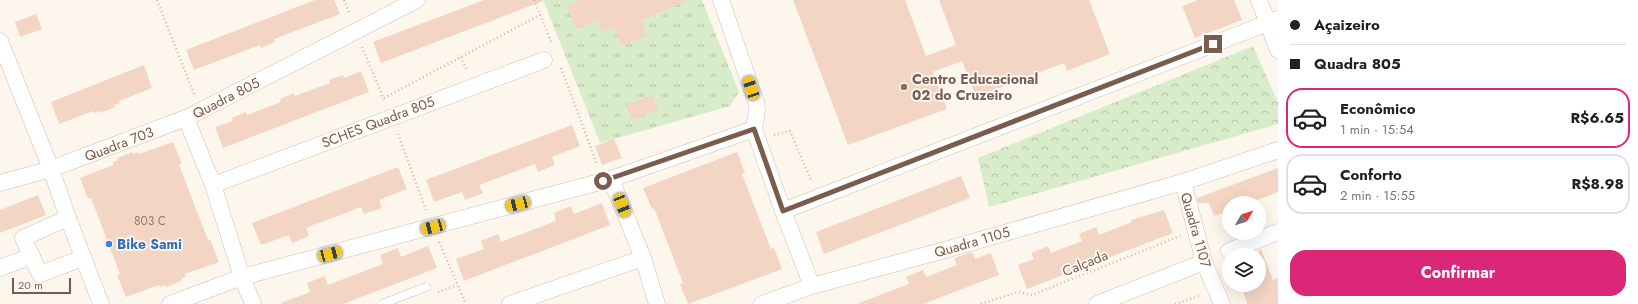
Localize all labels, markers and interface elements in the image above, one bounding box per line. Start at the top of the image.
text: Açaizeiro [1314,14,1380,36]
route end [1204,35,1222,53]
text: Quadra 805 [1314,53,1401,75]
place label: Centro Educacional 02 do Cruzeiro [912,69,1038,105]
street label: Quadra 805 [189,73,263,123]
car [741,75,761,101]
marker: Centro Educacional 02 do Cruzeiro [899,82,909,92]
street label: SCHES Quadra 805 [319,91,438,153]
text: Econômico [1340,98,1415,120]
icon: car [1292,100,1328,136]
text: R$6.65 [1570,107,1624,129]
text: 1 min · 15:54 [1340,120,1414,139]
street label: Quadra 703 [82,122,157,166]
text: Conforto [1340,164,1402,186]
icon: car [1292,166,1328,202]
route start [594,172,612,190]
text: R$8.98 [1572,173,1624,195]
text: 2 min · 15:55 [1340,186,1415,205]
street label: Quadra 1107 [1176,190,1216,270]
car [612,192,632,218]
car [505,195,531,213]
north arrow [1222,196,1266,240]
map controls [1222,196,1266,292]
house number: 803 C [134,212,166,230]
car [420,218,446,236]
street label: Quadra 1105 [932,222,1012,262]
place label: Bike Sami [117,234,182,254]
marker: Bike Sami [104,239,114,249]
car [317,245,343,263]
street label: Calçada [1059,245,1111,281]
button: layers [1222,248,1266,292]
button: Confirmar [1290,250,1626,296]
scale bar [12,276,71,295]
text: 20 m [18,277,43,293]

